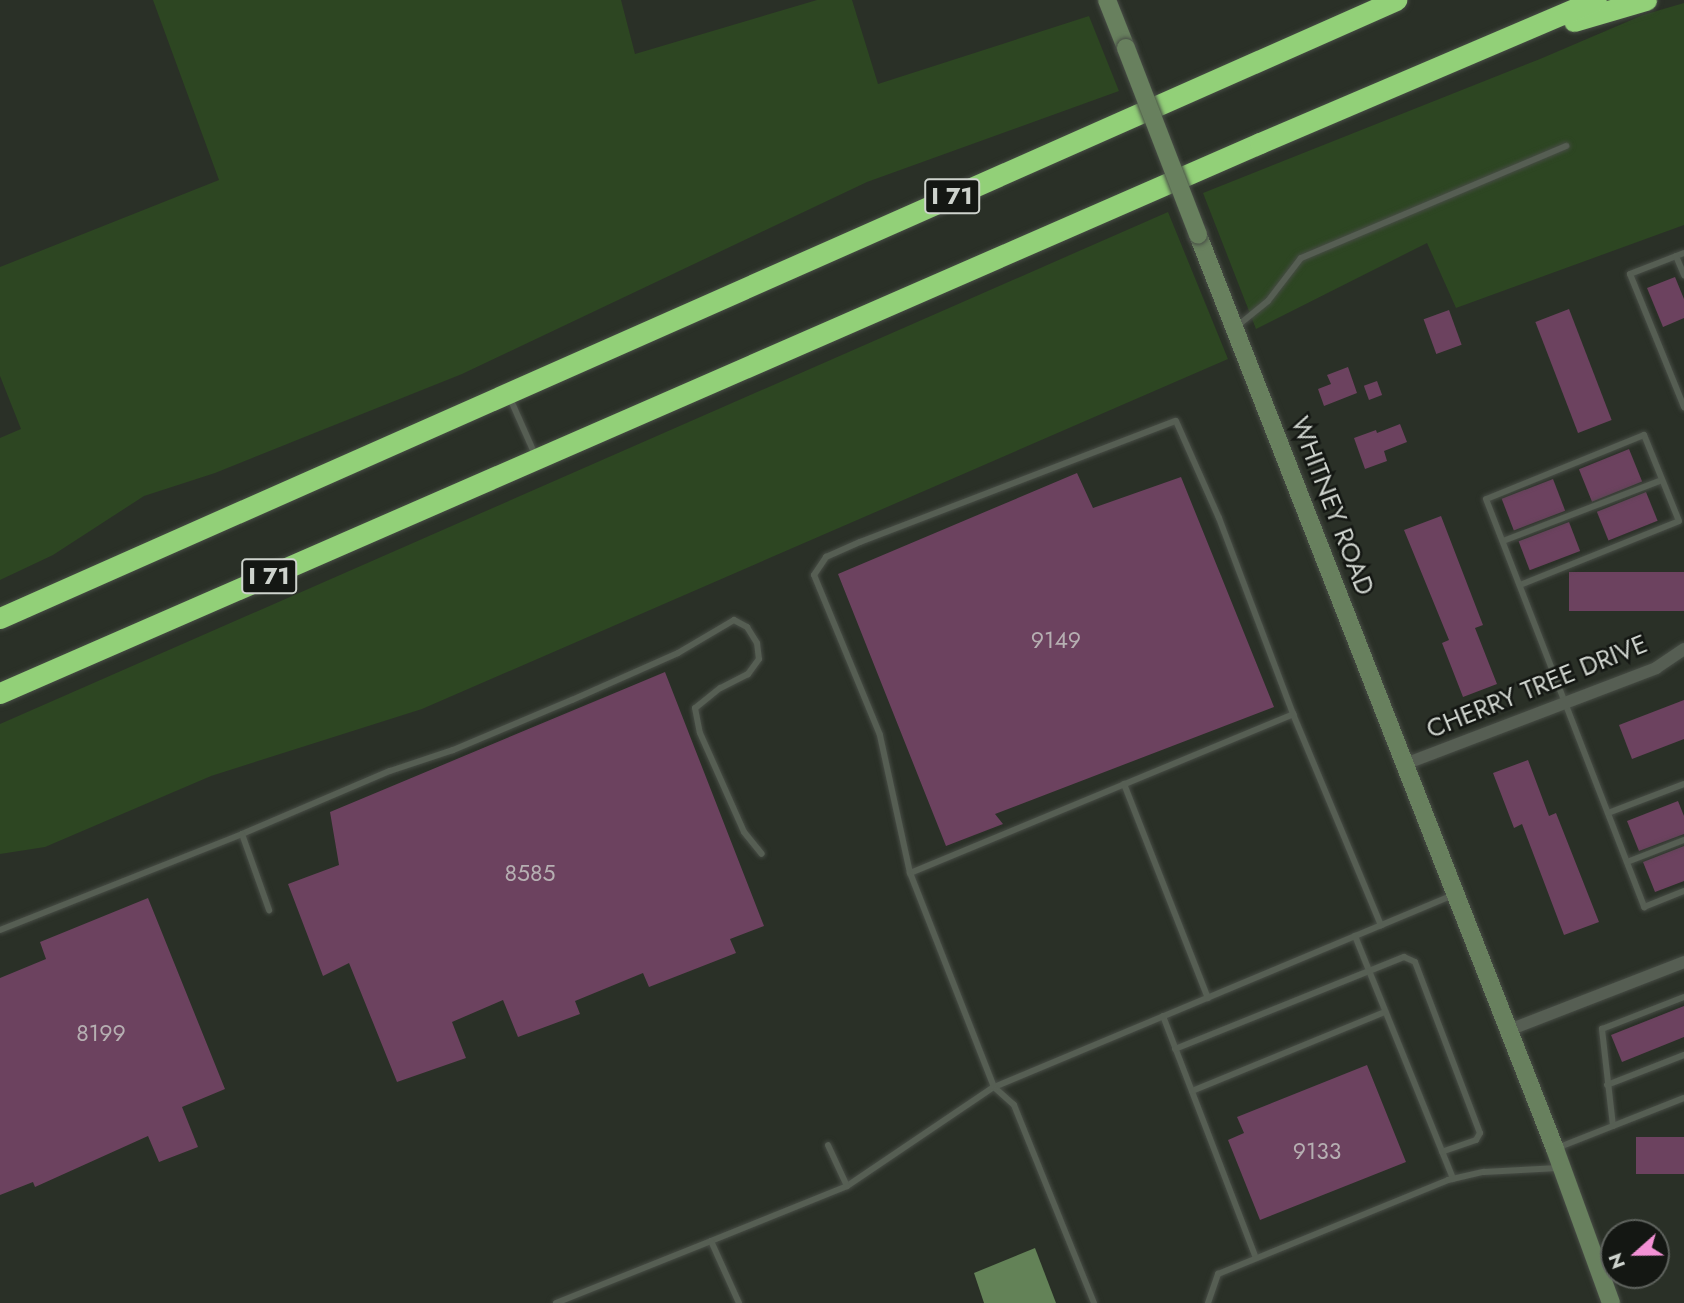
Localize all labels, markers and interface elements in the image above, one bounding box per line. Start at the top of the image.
road number: I 71 [924,176,980,216]
street label: WHITNEY ROAD [1284,412,1380,600]
road number: I 71 [241,556,297,596]
house number: 9149 [1031,626,1081,654]
street label: CHERRY TREE DRIVE [1422,628,1652,746]
house number: 8585 [504,859,556,887]
house number: 8199 [76,1019,126,1047]
house number: 9133 [1293,1137,1341,1165]
north arrow [1600,1219,1670,1289]
text: N [1601,1249,1632,1273]

